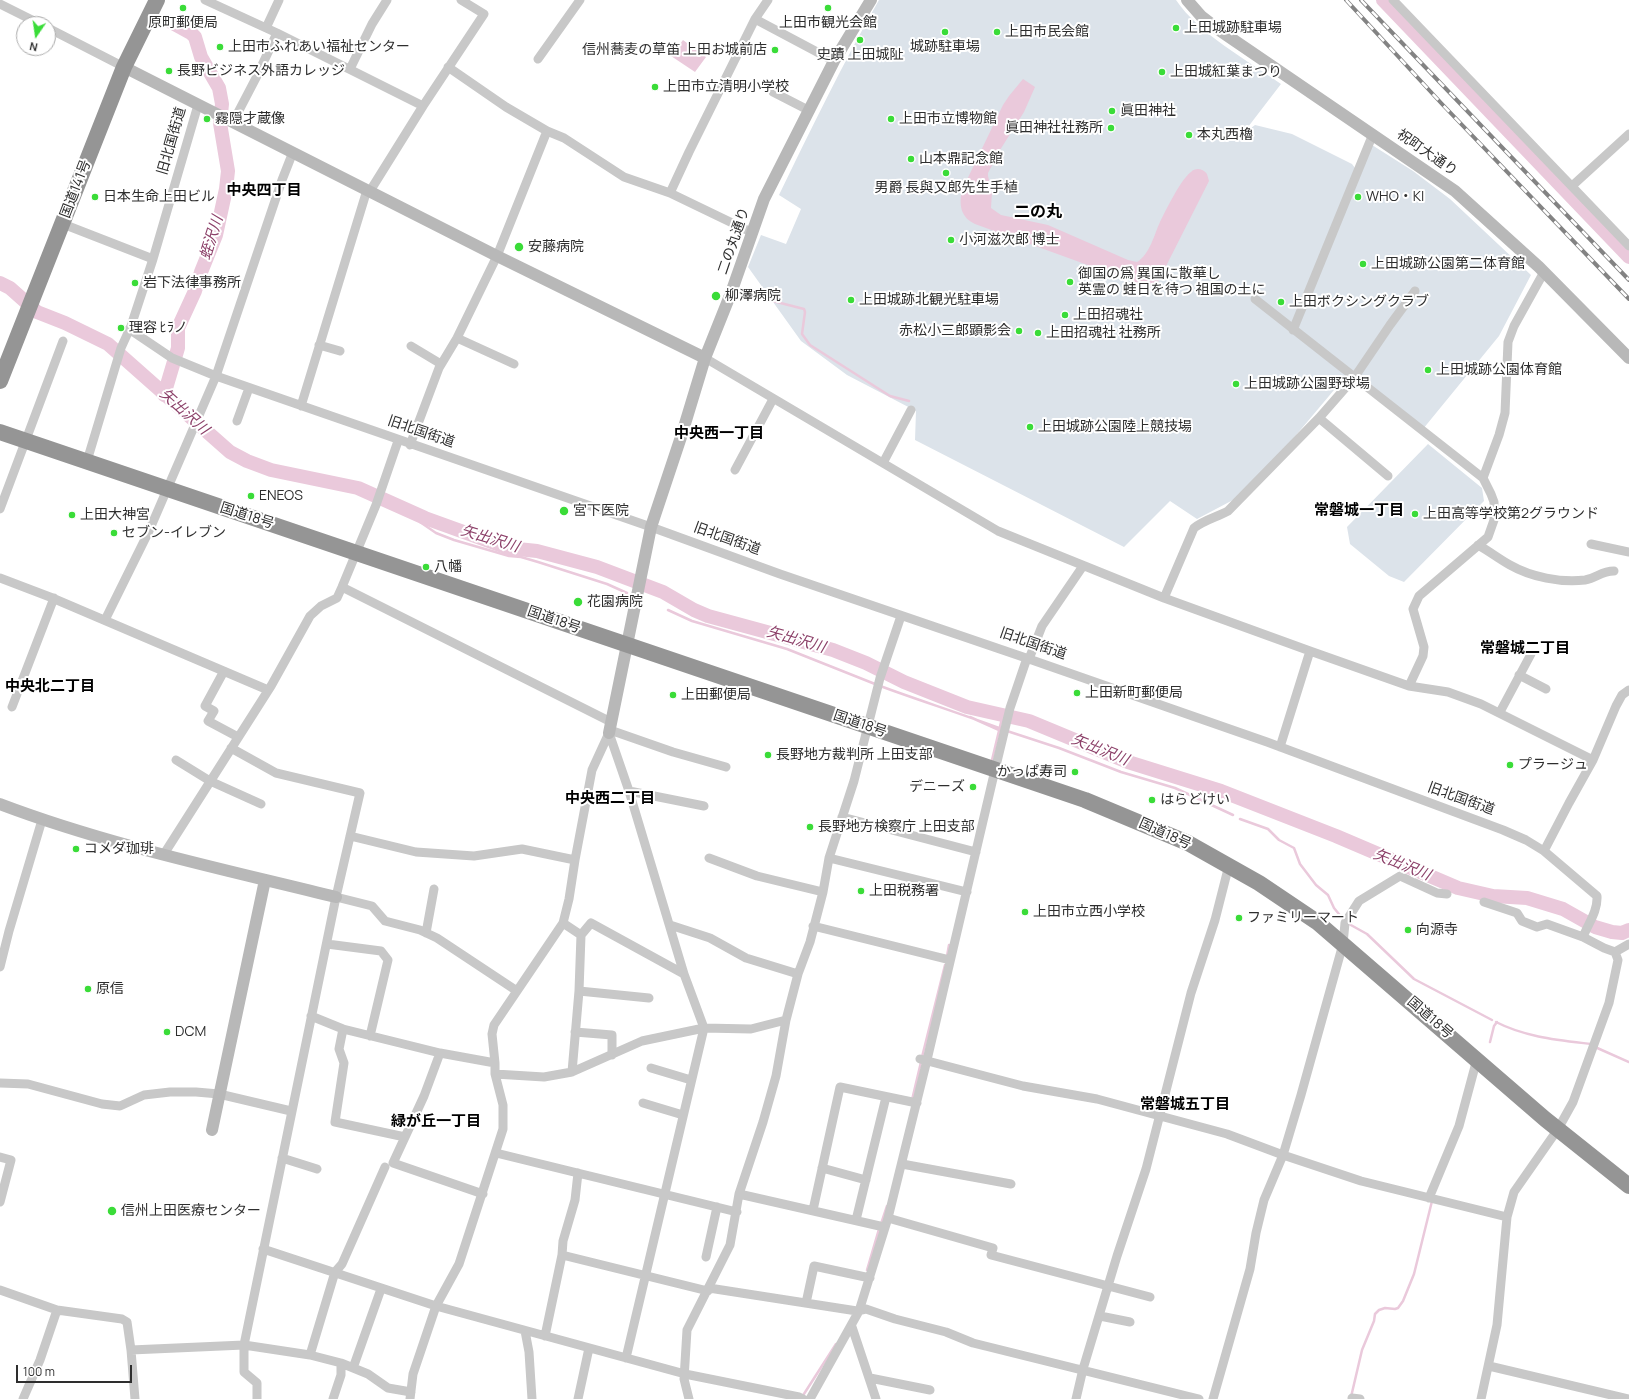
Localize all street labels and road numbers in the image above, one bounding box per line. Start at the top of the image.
street label: 旧北国街道 [154,105,190,177]
street label: 祝町大通り [1394,126,1460,180]
street label: 国道141号 [57,157,95,221]
street label: 二の丸通り [715,205,753,277]
street label: 旧北国街道 [385,413,457,451]
street label: 国道18号 [218,499,276,533]
street label: 旧北国街道 [691,519,763,559]
street label: 国道18号 [525,603,583,637]
street label: 旧北国街道 [997,625,1069,663]
street label: 国道18号 [831,707,889,741]
street label: 旧北国街道 [1425,779,1497,819]
street label: 国道18号 [1136,815,1194,853]
street label: 国道18号 [1404,993,1456,1043]

